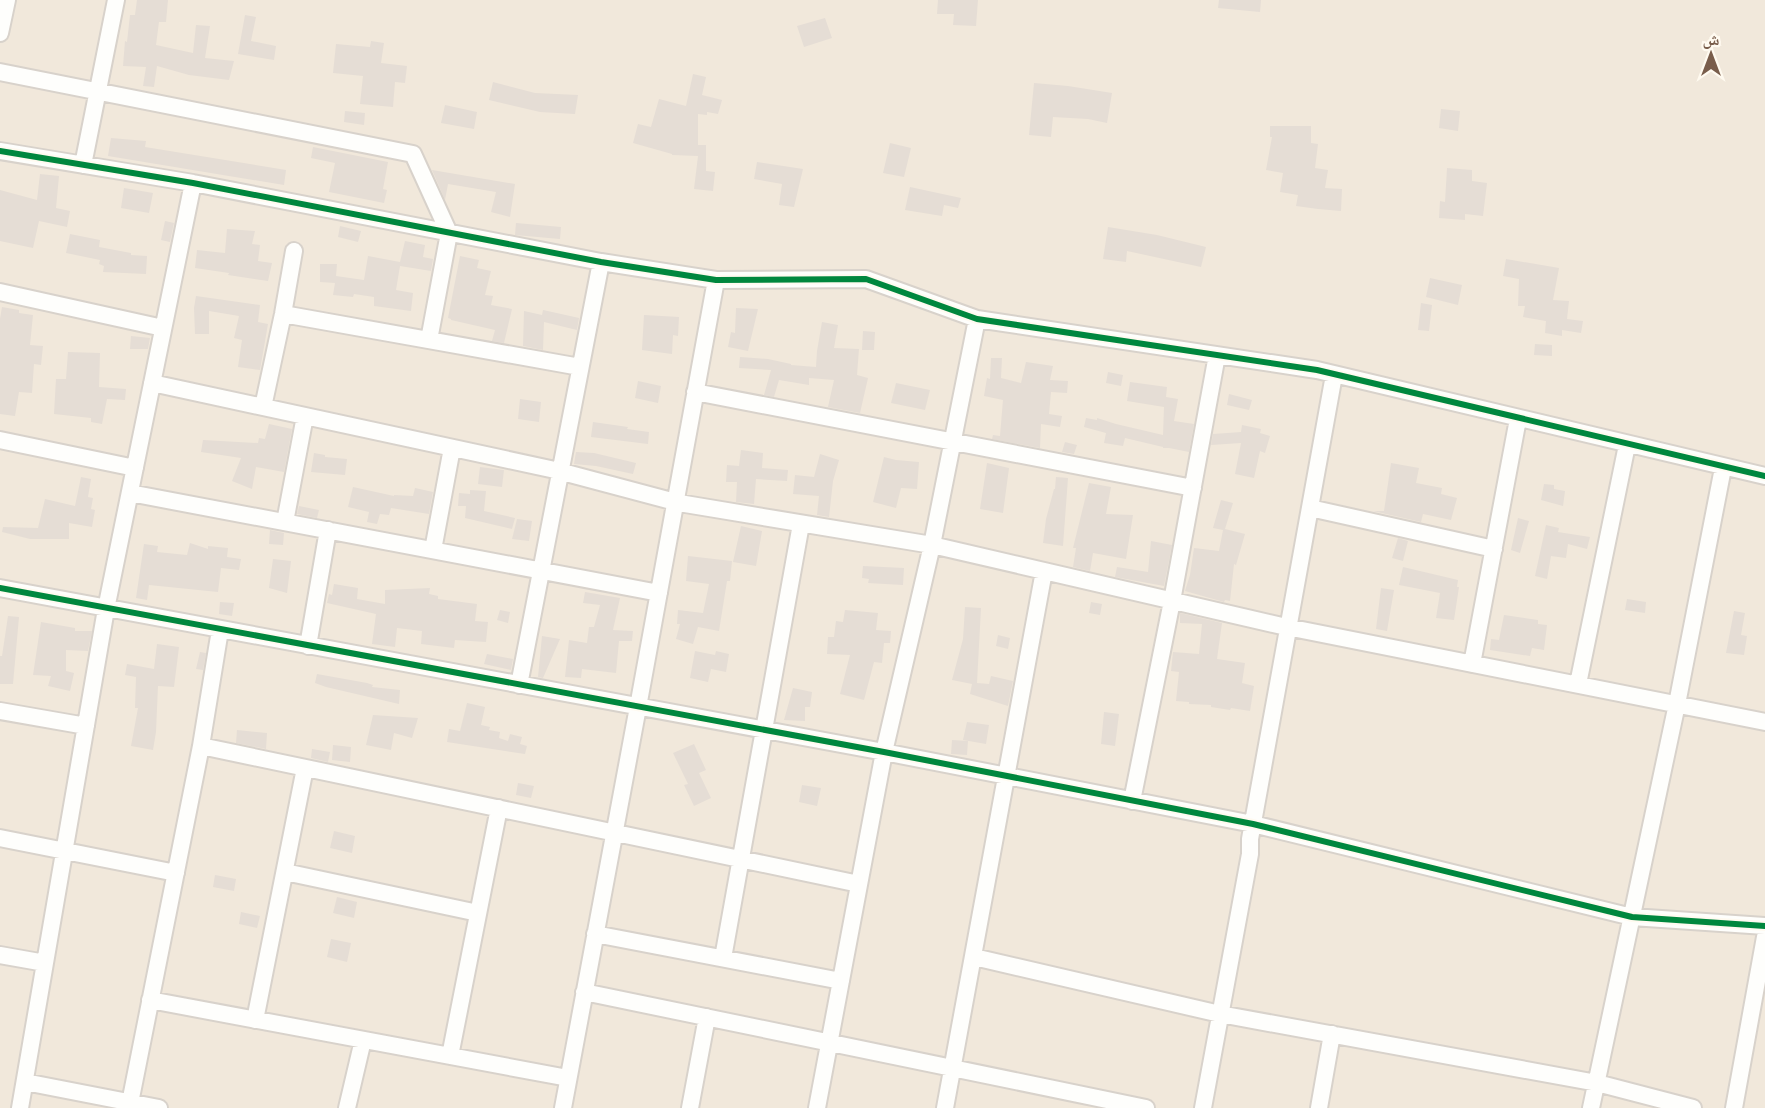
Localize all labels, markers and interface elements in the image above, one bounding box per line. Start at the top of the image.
north arrow [1681,24,1741,84]
text: ش [1703,30,1720,49]

